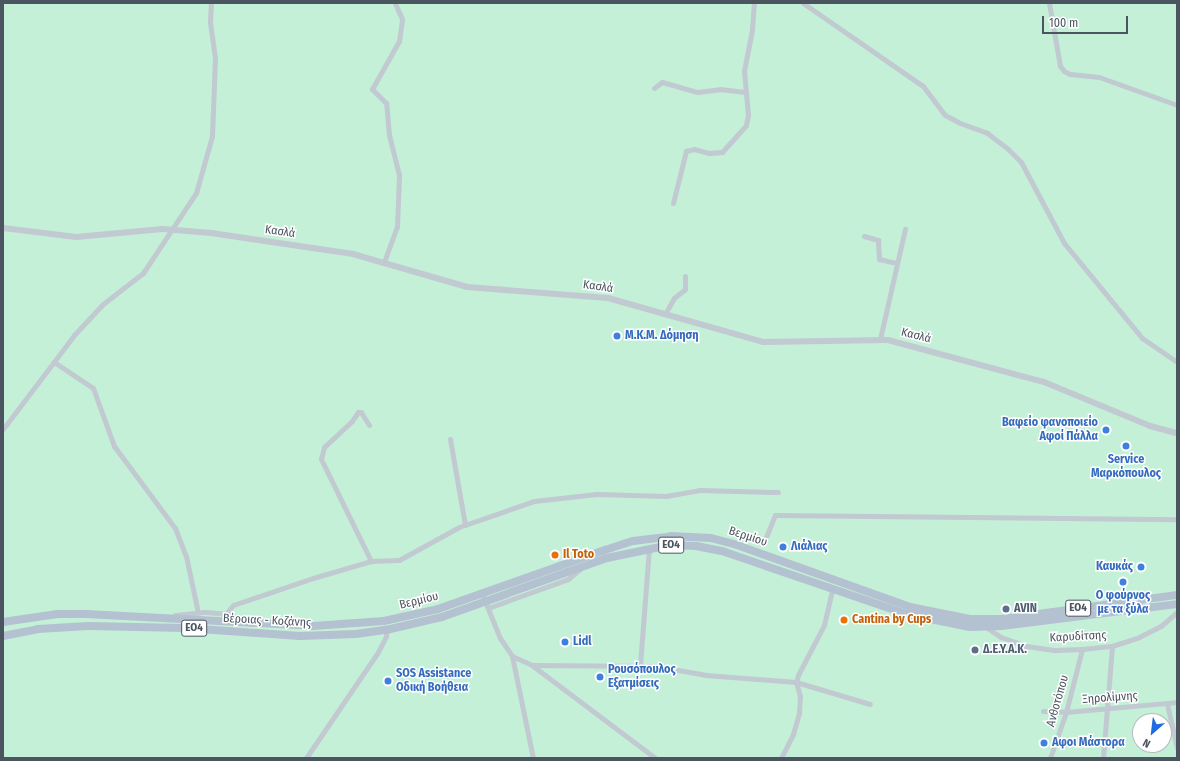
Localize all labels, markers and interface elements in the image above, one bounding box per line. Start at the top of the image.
scale bar [1044,8,1130,34]
text: 100 m [1049,16,1078,30]
street label: Κασλά [264,223,296,241]
street label: Κασλά [582,278,614,296]
street label: Κασλά [900,325,932,347]
place label: Μ.Κ.Μ. Δόμηση [625,329,698,343]
marker: Μ.Κ.Μ. Δόμηση [612,331,622,341]
place label: Βαφείο φανοποιείο Αφοί Πάλλα [1002,416,1098,444]
marker: Βαφείο φανοποιείο Αφοί Πάλλα [1101,425,1111,435]
marker: Service Μαρκόπουλος [1121,441,1131,451]
place label: Service Μαρκόπουλος [1091,453,1161,481]
street label: Βερμίου [727,524,769,550]
road number: ΕΟ4 [658,536,684,554]
place label: Λιάλιας [791,540,827,554]
marker: Λιάλιας [778,542,788,552]
place label: Il Toto [563,548,594,562]
marker: Il Toto [550,550,560,560]
place label: Καυκάς [1096,560,1133,574]
marker: Καυκάς [1136,562,1146,572]
marker: Ο φούρνος με τα ξύλα [1118,577,1128,587]
street label: Βερμίου [398,589,440,613]
place label: Ο φούρνος με τα ξύλα [1096,589,1150,617]
road number: ΕΟ4 [1065,599,1091,617]
place label: AVIN [1014,602,1037,616]
marker: AVIN [1001,604,1011,614]
street label: Βέροιας - Κοζάνης [223,612,311,630]
place label: Cantina by Cups [852,613,931,627]
marker: Cantina by Cups [839,615,849,625]
road number: ΕΟ4 [181,619,207,637]
street label: Καρυδίτσης [1049,628,1107,646]
place label: Lidl [573,635,592,649]
marker: Lidl [560,637,570,647]
place label: Δ.Ε.Υ.Α.Κ. [983,643,1027,657]
marker: Δ.Ε.Υ.Α.Κ. [970,645,980,655]
place label: Ρουσόπουλος Εξατμίσεις [608,663,676,691]
place label: SOS Assistance Οδική Βοήθεια [396,667,471,695]
marker: Ρουσόπουλος Εξατμίσεις [595,672,605,682]
street label: Ανθοτόπου [1044,673,1072,729]
marker: SOS Assistance Οδική Βοήθεια [383,676,393,686]
street label: Ξηρολίμνης [1082,689,1138,707]
north arrow [1132,713,1172,753]
place label: Αφοι Μάστορα [1052,736,1125,750]
text: N [1141,736,1153,750]
marker: Αφοι Μάστορα [1039,738,1049,748]

